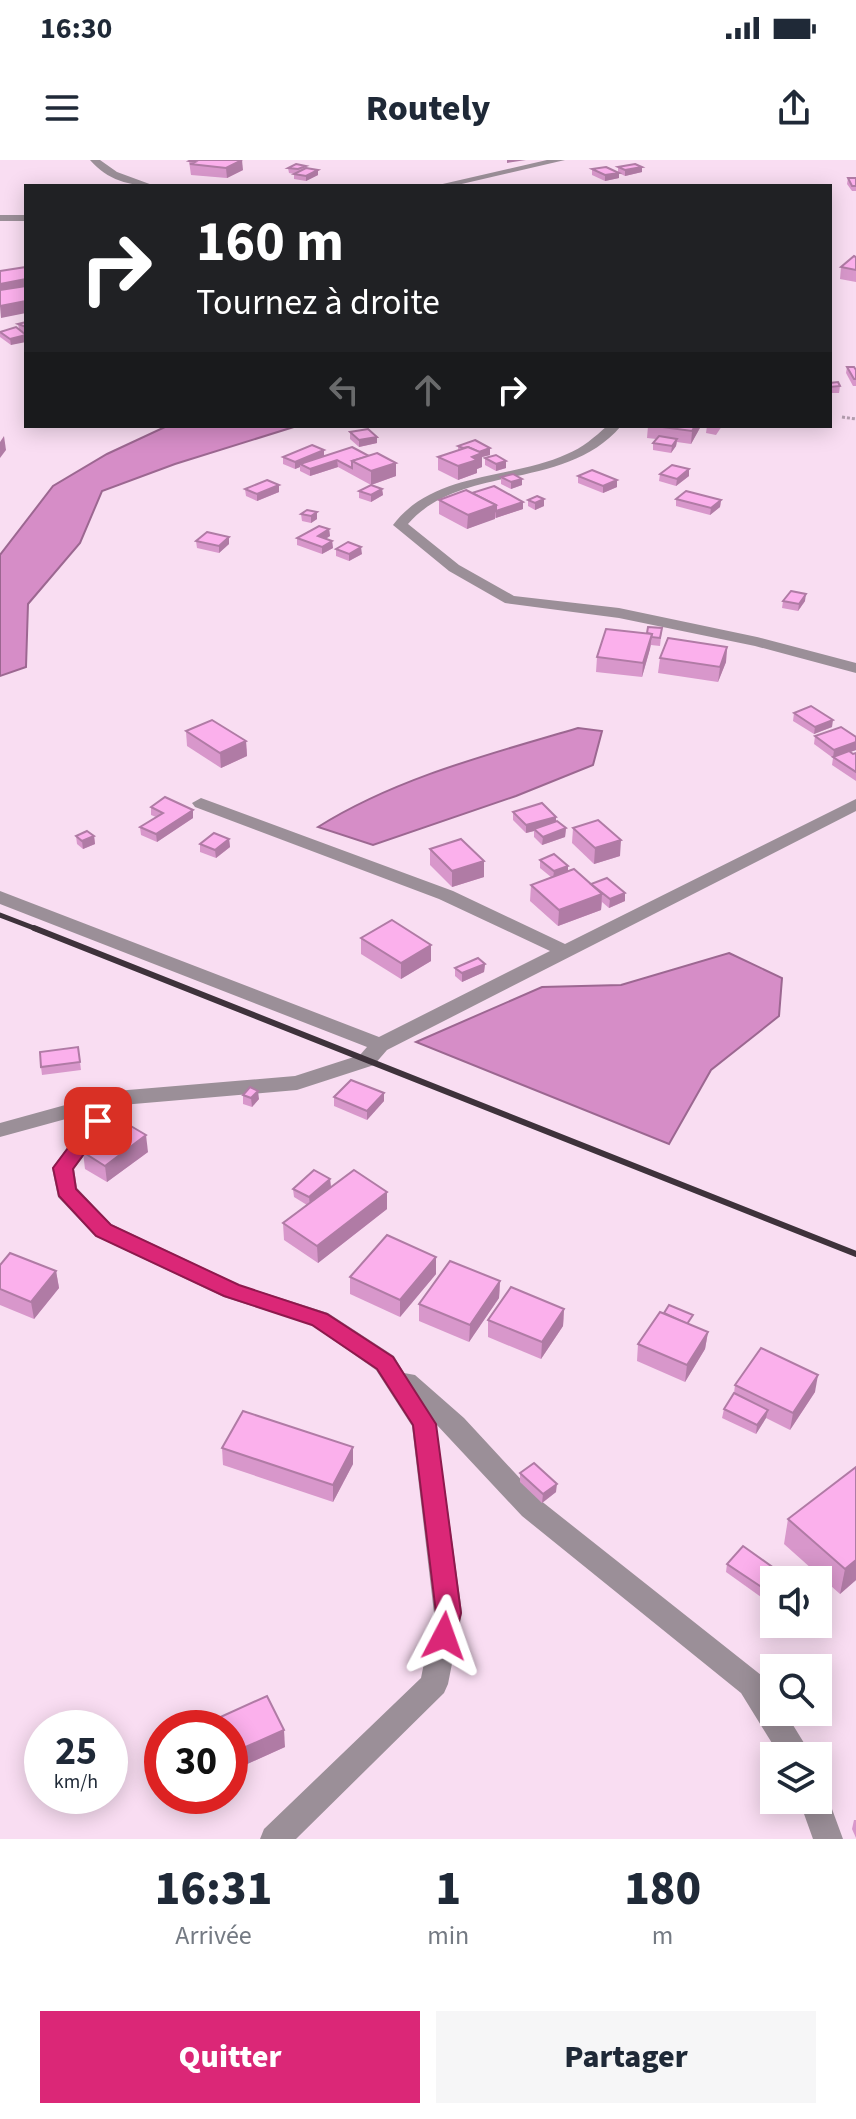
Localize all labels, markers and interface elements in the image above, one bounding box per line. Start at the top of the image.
text: 16:30 [40,7,112,50]
text: Routely [366,83,490,134]
icon: menu [40,86,84,130]
icon: share [772,86,816,130]
text: 160 m [196,203,344,282]
icon: right [64,216,168,320]
text: Tournez à droite [196,277,440,328]
icon: left [322,368,366,412]
icon: ahead [406,368,450,412]
icon: right [490,368,534,412]
pin [64,1087,132,1155]
icon: arrive [76,1099,120,1143]
map controls [760,1566,832,1814]
button: sound [760,1566,832,1638]
position arrow [402,1594,486,1678]
button: search [760,1654,832,1726]
speed limit sign: 30 [144,1710,248,1814]
text: 25 [55,1723,97,1780]
button: layers [760,1742,832,1814]
text: km/h [54,1768,98,1796]
text: 16:31 [155,1855,272,1923]
text: 1 [435,1855,461,1923]
text: 180 [624,1855,701,1923]
text: Arrivée [175,1917,252,1954]
text: min [427,1917,469,1954]
text: m [652,1917,673,1954]
button: Quitter [40,2011,420,2103]
button: Partager [436,2011,816,2103]

